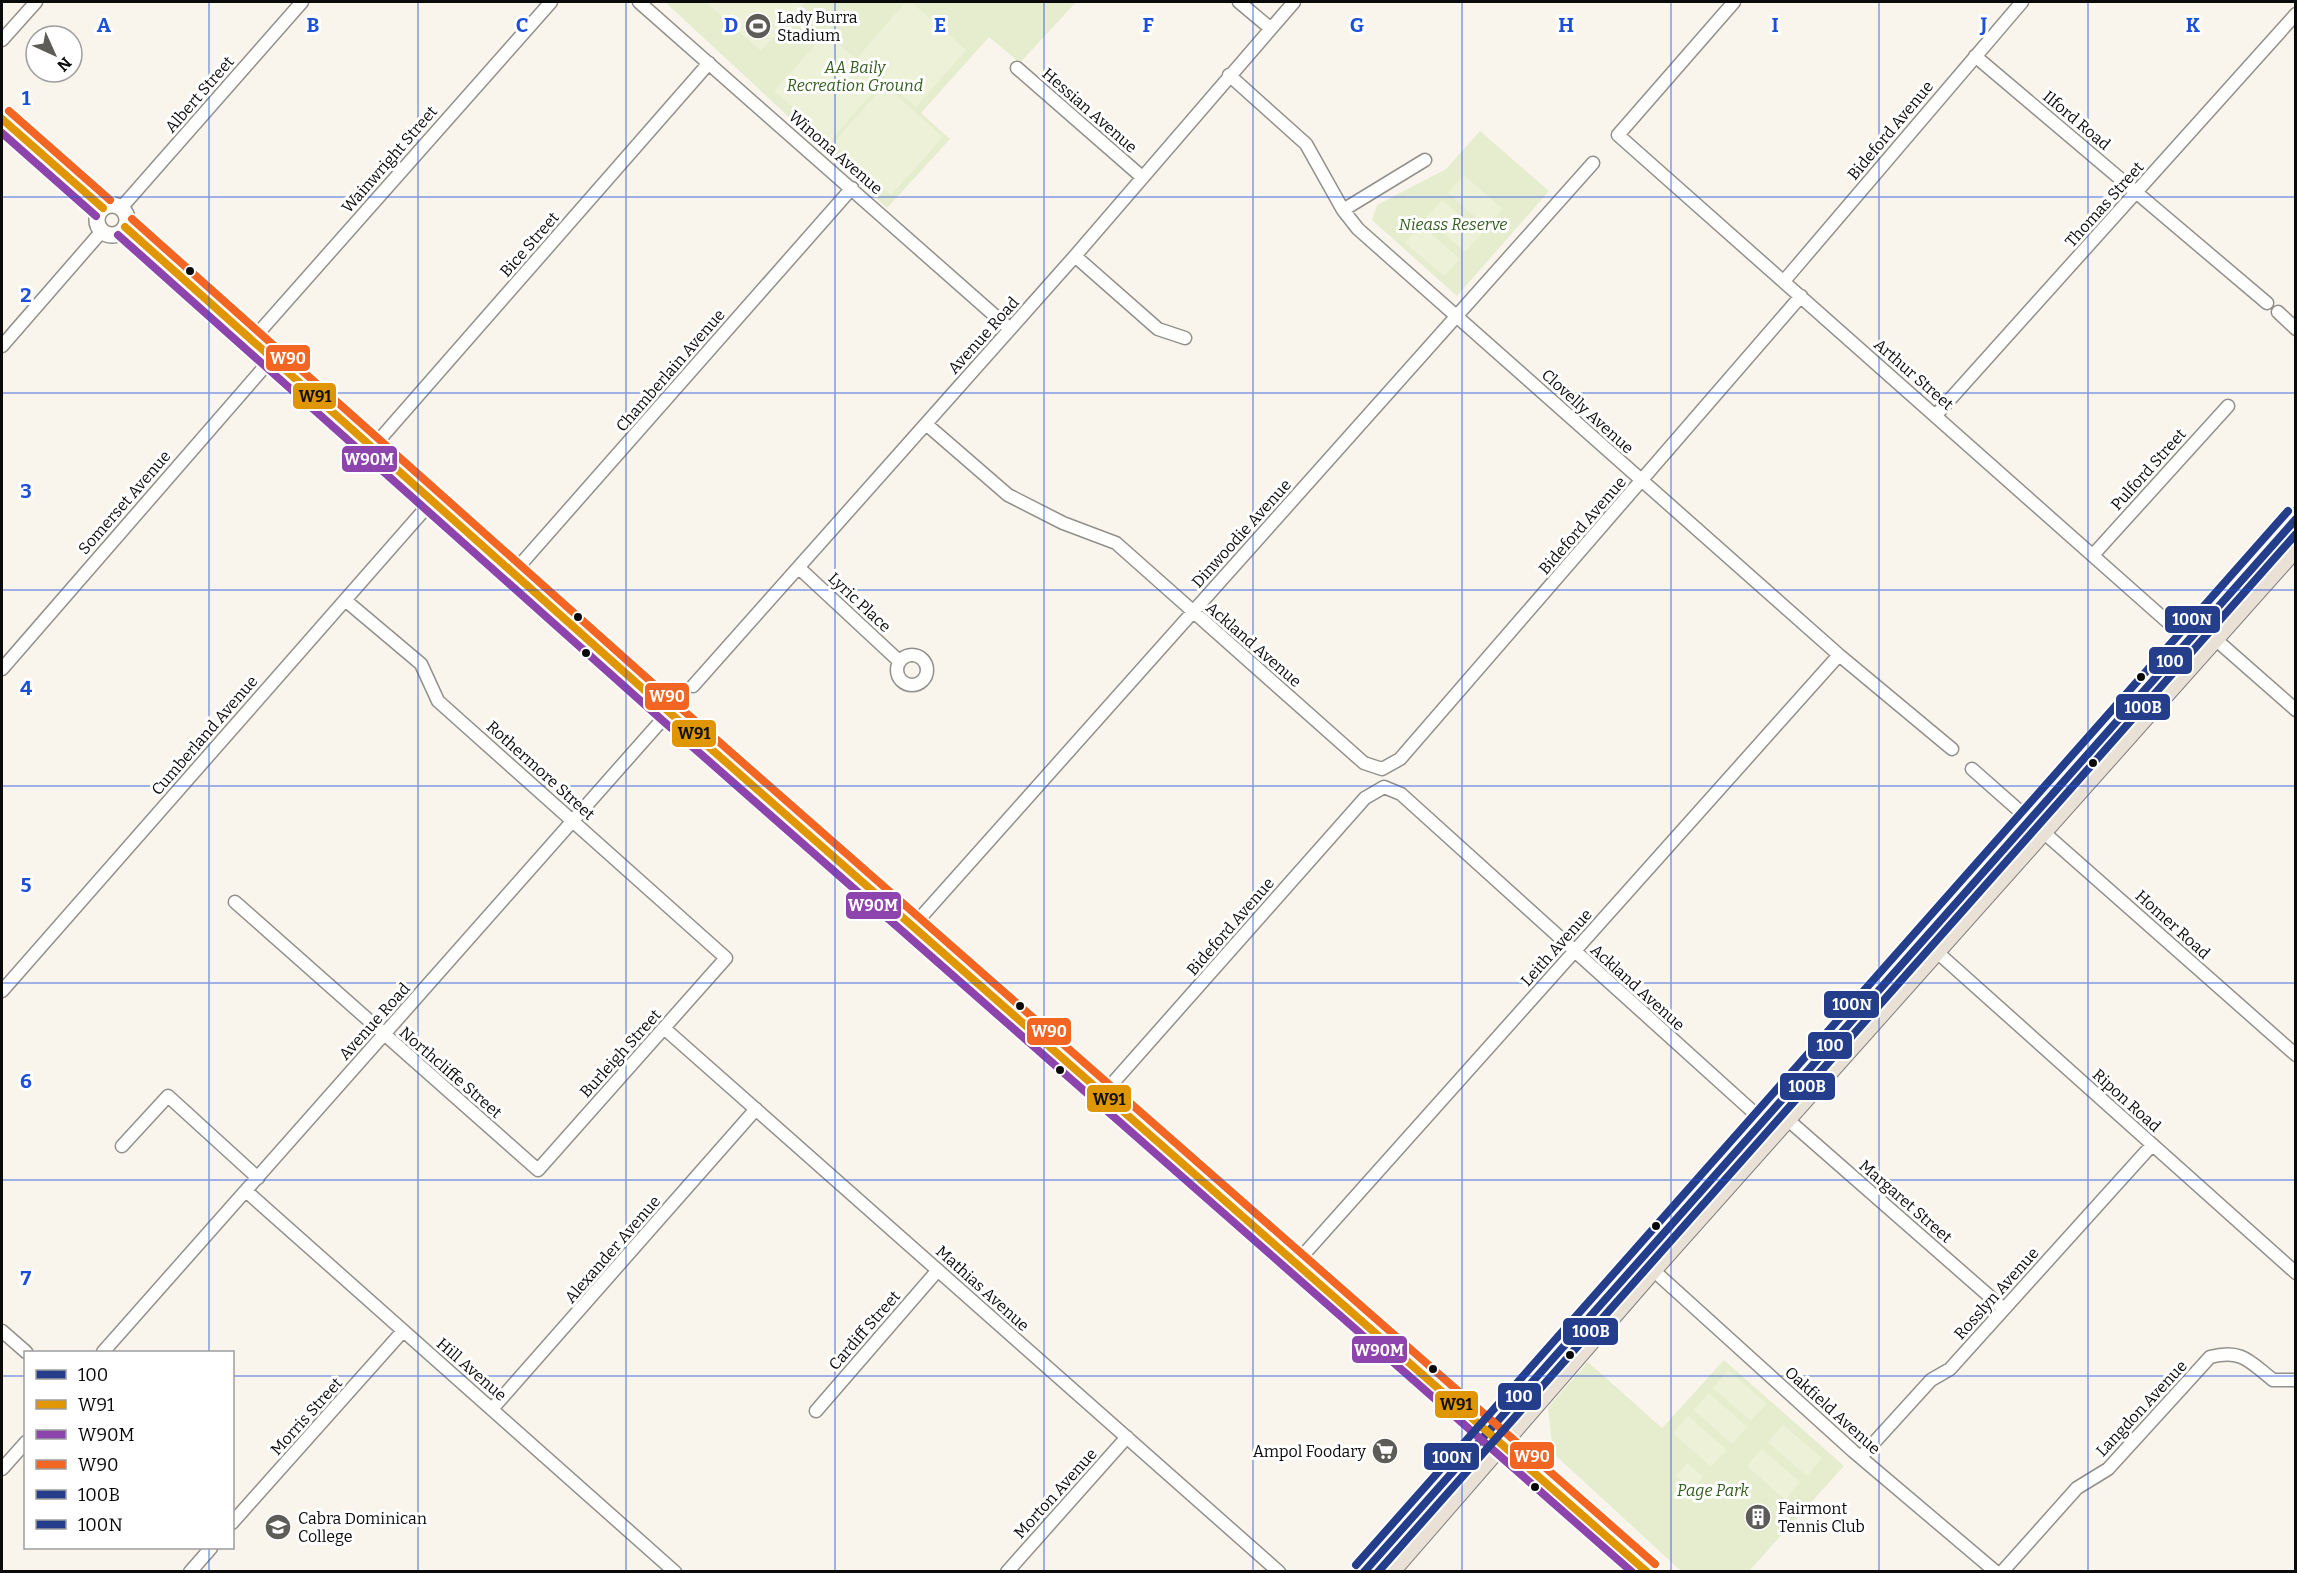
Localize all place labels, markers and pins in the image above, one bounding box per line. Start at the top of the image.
place label: Lady Burra Stadium [777,8,858,45]
sports icon: Lady Burra Stadium [743,11,773,41]
unlabelled marker [184,265,196,277]
unlabelled marker [572,611,584,623]
unlabelled marker [580,647,592,659]
unlabelled marker [2135,671,2147,683]
unlabelled marker [2087,757,2099,769]
unlabelled marker [1014,1000,1026,1012]
unlabelled marker [1054,1064,1066,1076]
unlabelled marker [1650,1220,1662,1232]
unlabelled marker [1564,1349,1576,1361]
unlabelled marker [1427,1363,1439,1375]
supermarket icon: Ampol Foodary [1370,1436,1400,1466]
place label: Ampol Foodary [1253,1442,1367,1461]
unlabelled marker [1529,1481,1541,1493]
place label: Fairmont Tennis Club [1778,1499,1865,1536]
building icon: Fairmont Tennis Club [1743,1502,1773,1532]
place label: Cabra Dominican College [298,1509,427,1546]
school or university icon: Cabra Dominican College [263,1512,293,1542]

